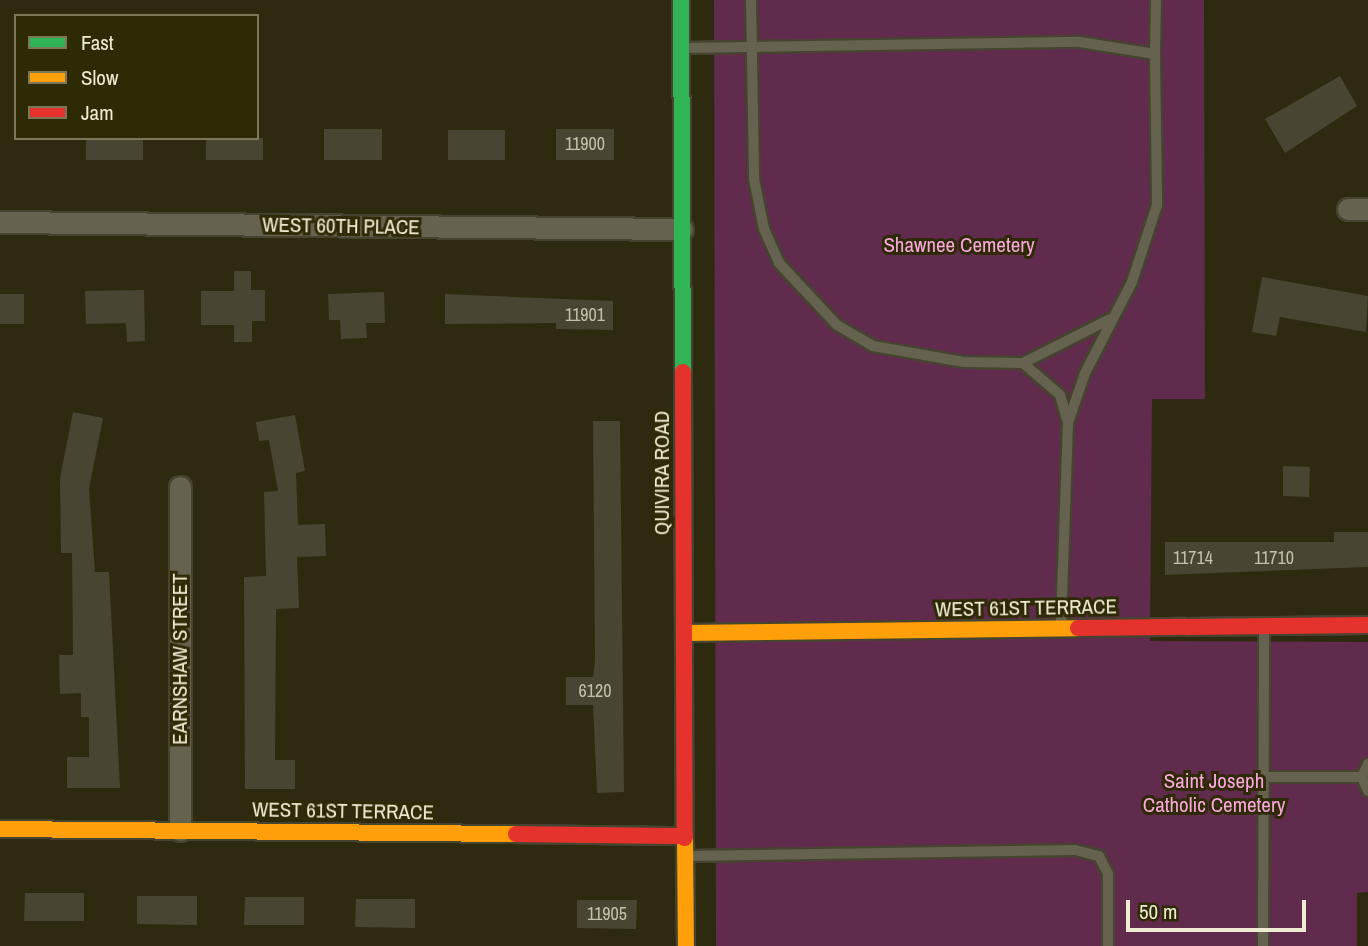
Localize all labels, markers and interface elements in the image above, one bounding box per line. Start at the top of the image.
legend [14,14,259,140]
text: Fast [81,28,114,57]
text: Slow [81,63,118,92]
text: Jam [81,98,114,127]
house number: 11900 [565,133,605,155]
street label: WEST 60TH PLACE [262,212,420,240]
park label: Shawnee Cemetery [883,232,1035,258]
house number: 11901 [565,304,605,326]
street label: QUIVIRA ROAD [649,410,675,536]
house number: 11714 [1173,547,1213,569]
house number: 11710 [1254,547,1294,569]
street label: EARNSHAW STREET [167,573,193,745]
street label: WEST 61ST TERRACE [934,594,1118,622]
house number: 6120 [579,680,611,702]
park label: Saint Joseph Catholic Cemetery [1143,768,1285,818]
street label: WEST 61ST TERRACE [251,797,435,825]
scale bar [1130,886,1310,930]
text: 50 m [1139,897,1177,926]
house number: 11905 [587,903,627,925]

